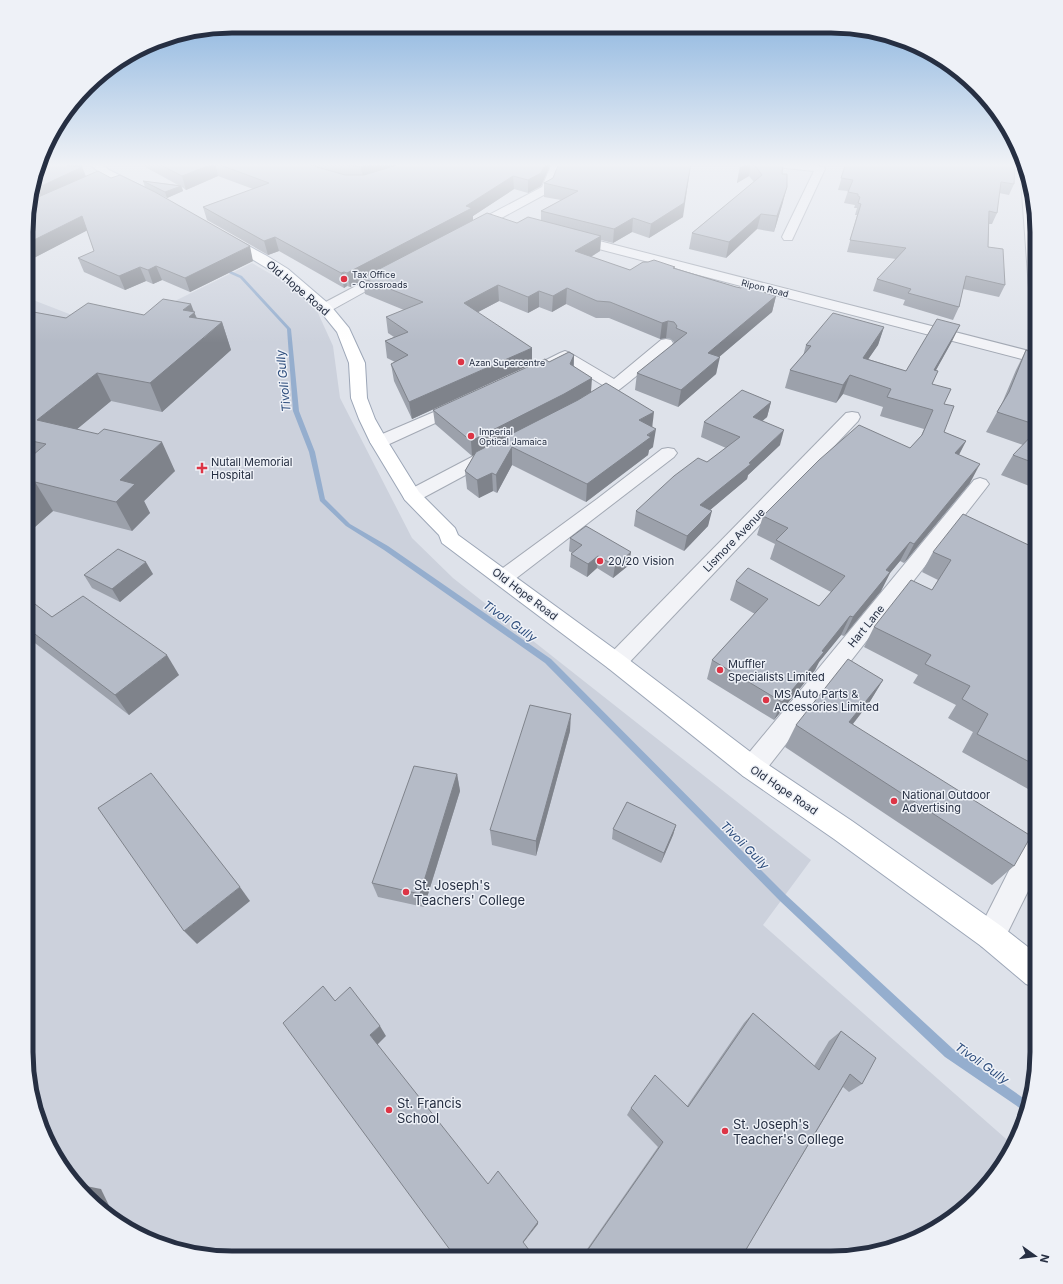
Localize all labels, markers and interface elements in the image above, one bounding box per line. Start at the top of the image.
street label: Old Hope Road [263,257,333,319]
place label: Tax Office - Crossroads [352,269,408,290]
marker: Tax Office - Crossroads [339,274,349,284]
street label: Ripon Road [740,277,790,299]
water label: Tivoli Gully [272,349,294,413]
marker: Azan Supercentre [456,357,466,367]
place label: Azan Supercentre [469,357,545,368]
place label: Imperial Optical Jamaica [479,426,547,447]
marker: Imperial Optical Jamaica [466,431,476,441]
place label: Nutall Memorial Hospital [211,455,292,482]
marker: Nutall Memorial Hospital [196,462,208,474]
street label: Lismore Avenue [700,505,768,575]
place label: 20/20 Vision [608,554,674,568]
marker: 20/20 Vision [595,556,605,566]
street label: Old Hope Road [489,565,561,623]
water label: Tivoli Gully [480,597,540,645]
street label: Hart Lane [845,602,887,650]
place label: Muffler Specialists Limited [728,657,825,684]
marker: Muffler Specialists Limited [715,665,725,675]
place label: MS Auto Parts & Accessories Limited [774,687,879,714]
marker: MS Auto Parts & Accessories Limited [761,695,771,705]
street label: Old Hope Road [748,762,820,818]
place label: National Outdoor Advertising [902,788,990,815]
marker: National Outdoor Advertising [889,796,899,806]
water label: Tivoli Gully [718,818,772,872]
place label: St. Joseph's Teachers' College [414,877,525,908]
marker: St. Joseph's Teachers' College [401,887,411,897]
water label: Tivoli Gully [952,1039,1012,1087]
place label: St. Francis School [397,1095,462,1126]
marker: St. Francis School [384,1105,394,1115]
place label: St. Joseph's Teacher's College [733,1116,844,1147]
marker: St. Joseph's Teacher's College [720,1126,730,1136]
north arrow [1015,1236,1055,1276]
text: N [1037,1253,1053,1264]

